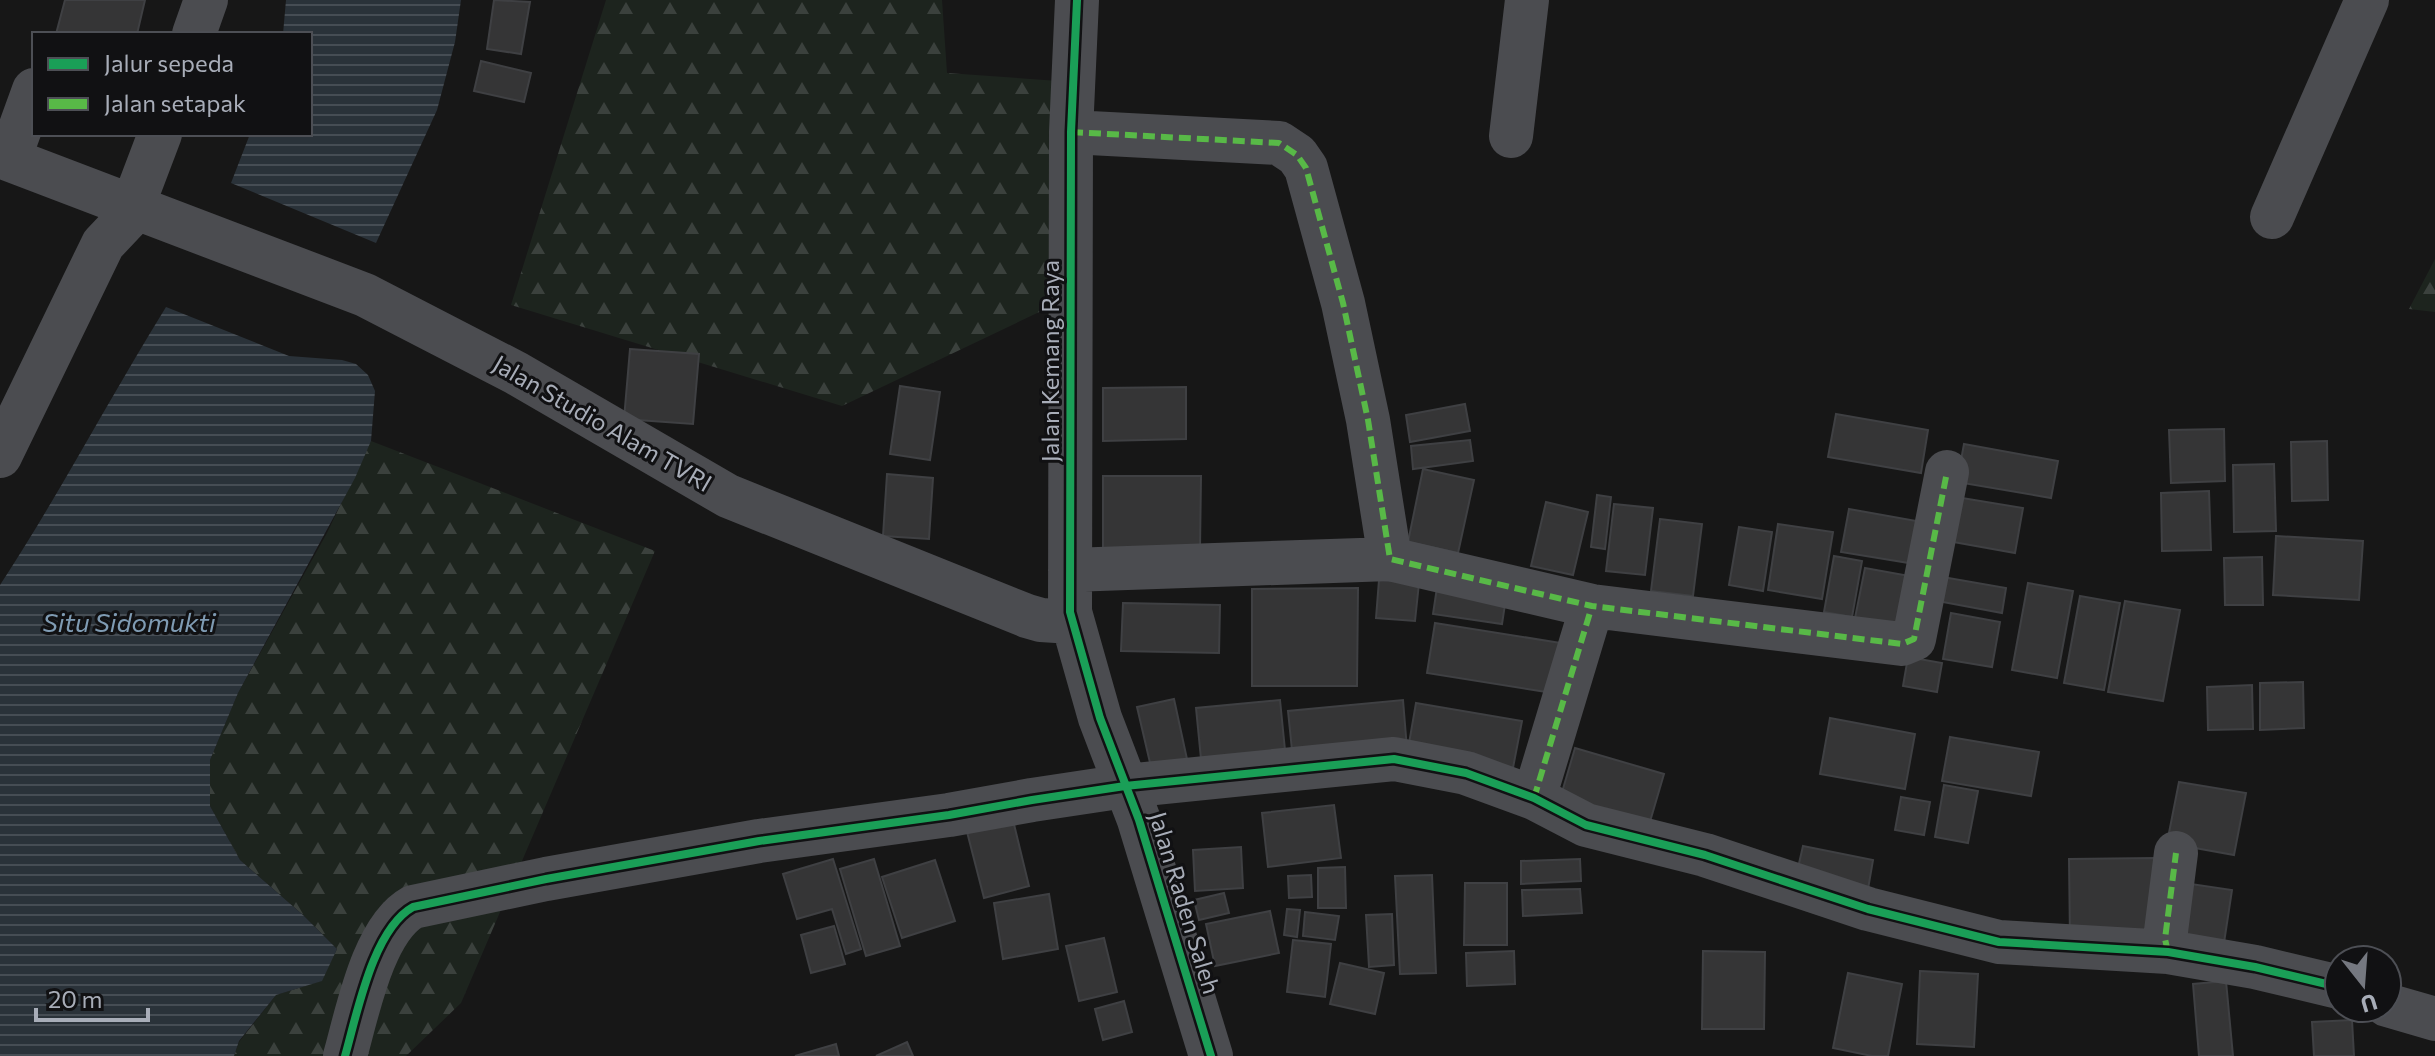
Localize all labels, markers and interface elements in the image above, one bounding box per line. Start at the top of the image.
legend [32,32,312,136]
text: Jalur sepeda [104,48,234,77]
text: Jalan setapak [104,88,246,117]
street label: Jalan Kemang Raya [1035,260,1064,462]
street label: Jalan Studio Alam TVRI [488,348,717,497]
water label: Situ Sidomukti [42,606,217,637]
street label: Jalan Raden Saleh [1144,808,1227,997]
north arrow [2323,944,2403,1024]
scale bar [36,972,148,1022]
text: 20 m [48,984,102,1013]
text: U [2357,988,2381,1019]

